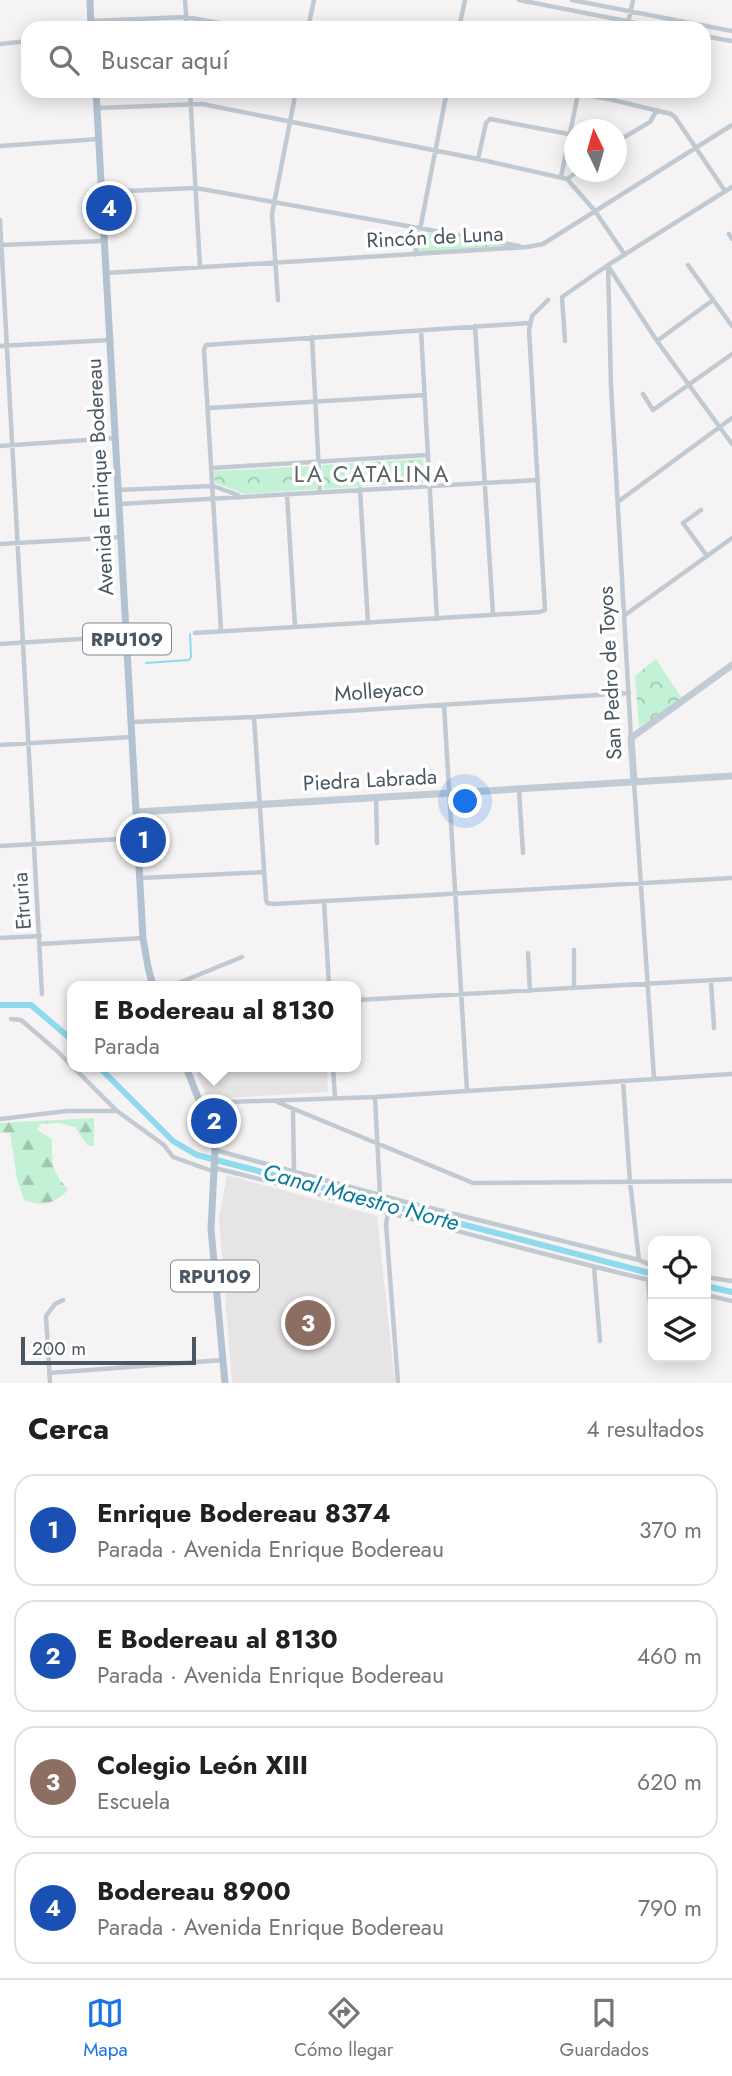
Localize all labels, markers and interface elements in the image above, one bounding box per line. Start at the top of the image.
search box [21,21,711,98]
icon: search [45,41,83,79]
text: Buscar aquí [101,41,229,79]
north arrow [564,119,627,182]
pin: 4 [86,182,132,234]
street label: Rincón de Luna [366,218,504,256]
street label: Avenida Enrique Bodereau [79,358,121,596]
district label: LA CATALINA [294,457,450,491]
street label: San Pedro de Toyos [590,585,630,761]
road number: RPU109 [83,624,171,654]
street label: Molleyaco [333,673,425,709]
street label: Piedra Labrada [302,762,438,798]
your location [448,784,482,818]
pin: 1 [120,814,166,866]
street label: Etruria [5,871,39,931]
popup [67,981,361,1072]
text: E Bodereau al 8130 [94,991,334,1029]
text: Parada [94,1029,160,1063]
pin: 2 [191,1095,237,1147]
water label: Canal Maestro Norte [259,1154,463,1240]
map controls [648,1236,711,1362]
button: locate [648,1236,711,1299]
road number: RPU109 [171,1260,259,1292]
pin: 3 [285,1297,331,1349]
button: layers [648,1299,711,1362]
scale bar [21,1334,196,1366]
text: 200 m [32,1335,86,1362]
text: Cerca [28,1407,109,1450]
text: 4 resultados [586,1412,704,1446]
text: Enrique Bodereau 8374 [97,1494,391,1532]
text: 1 [47,1513,59,1547]
text: 370 m [639,1513,702,1547]
text: Parada · Avenida Enrique Bodereau [97,1532,444,1566]
text: E Bodereau al 8130 [97,1620,338,1658]
text: 2 [45,1639,61,1673]
text: 460 m [637,1639,702,1673]
text: Parada · Avenida Enrique Bodereau [97,1658,444,1692]
text: Colegio León XIII [97,1746,308,1784]
text: 3 [46,1765,60,1799]
text: 620 m [637,1765,702,1799]
text: Escuela [97,1784,170,1818]
text: Bodereau 8900 [97,1872,291,1910]
text: 4 [45,1891,61,1925]
text: 790 m [638,1891,702,1925]
text: Parada · Avenida Enrique Bodereau [97,1910,444,1944]
tab: Mapa [83,1994,128,2063]
tab: Cómo llegar [294,1994,393,2063]
tab: Guardados [560,1994,649,2063]

